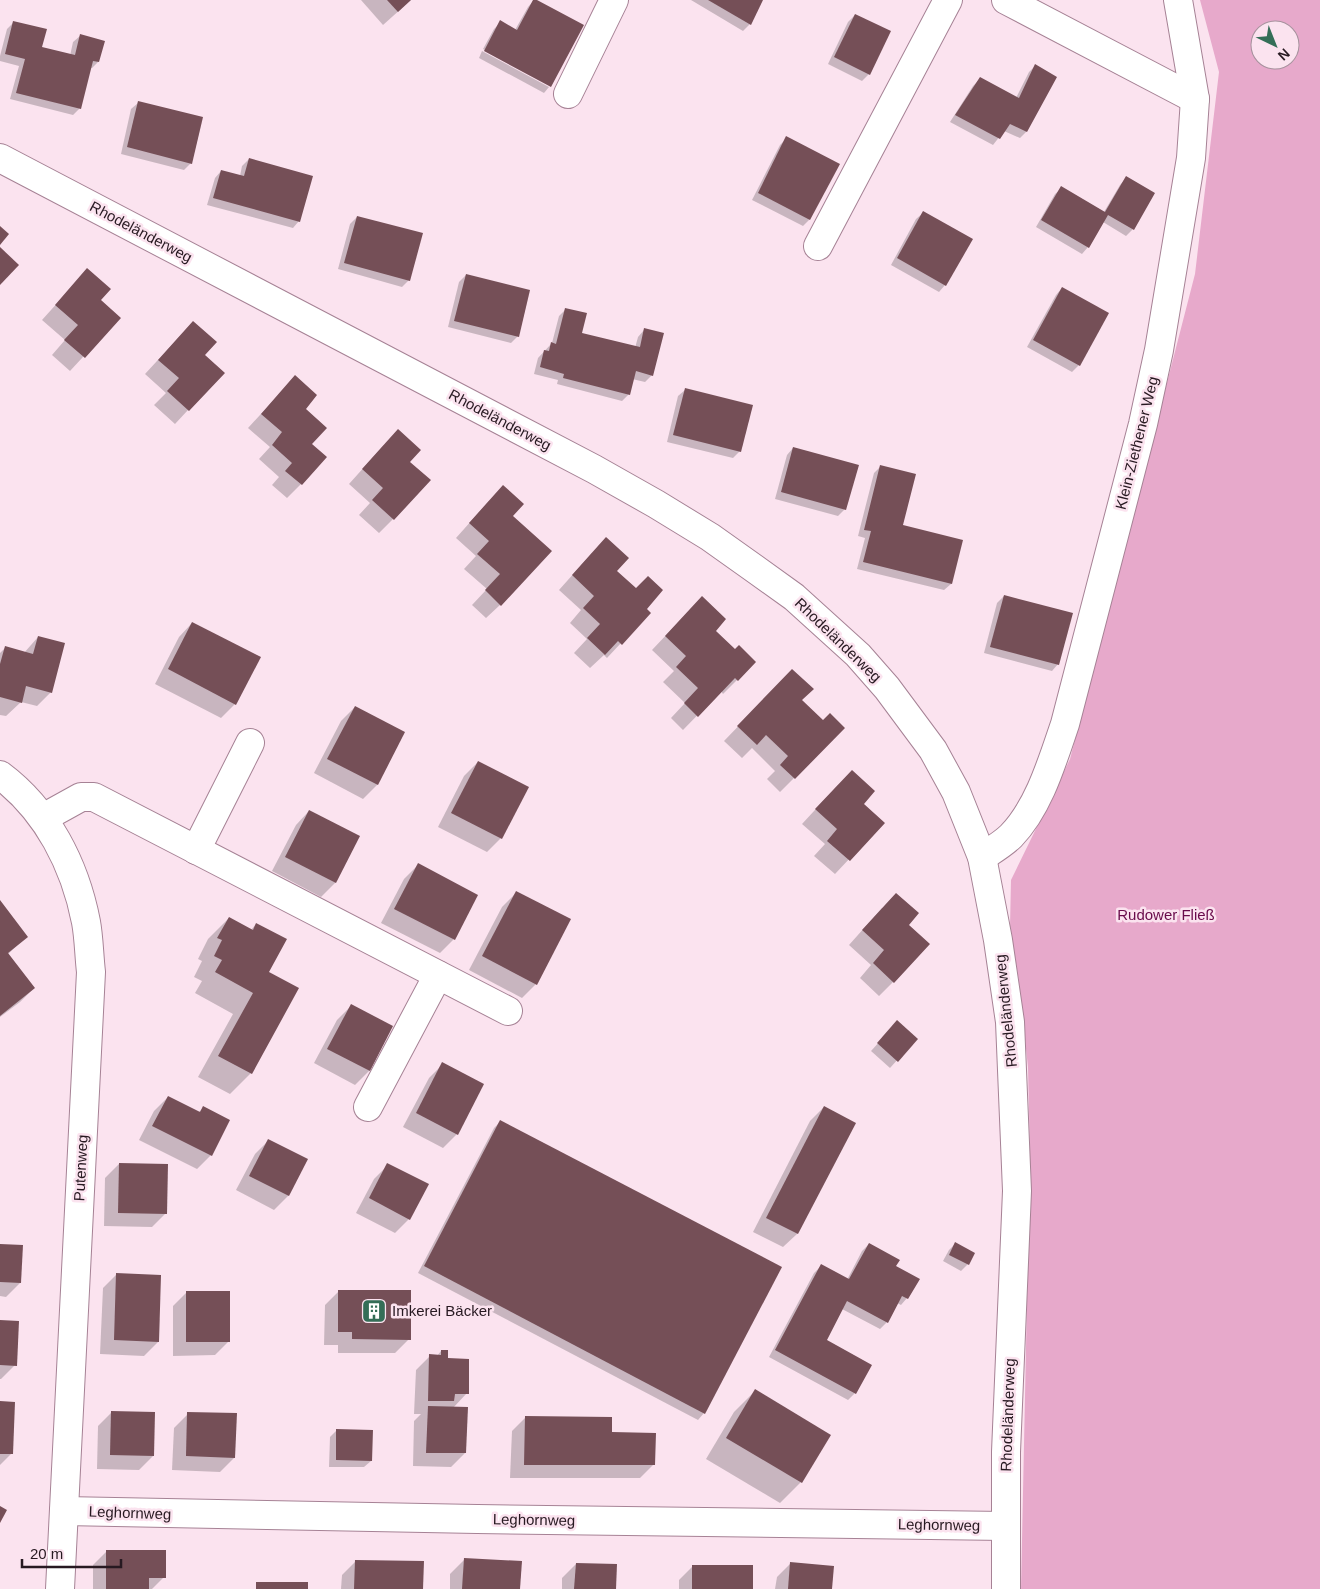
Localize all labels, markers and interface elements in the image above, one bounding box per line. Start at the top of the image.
north arrow [1250,20,1300,70]
text: N [1275,45,1293,64]
street label: Rhodeländerweg [87,197,195,266]
street label: Klein-Ziethener Weg [1112,375,1161,511]
street label: Rhodeländerweg [446,385,554,454]
street label: Rhodeländerweg [792,594,885,685]
park label: Rudower Fließ [1117,906,1215,923]
street label: Rhodeländerweg [991,954,1020,1068]
street label: Putenweg [70,1134,91,1202]
building icon: Imkerei Bäcker [361,1298,387,1324]
place label: Imkerei Bäcker [392,1302,492,1319]
street label: Rhodeländerweg [997,1358,1018,1472]
street label: Leghornweg [88,1503,172,1522]
street label: Leghornweg [493,1510,575,1529]
street label: Leghornweg [898,1515,980,1534]
scale bar [22,1536,121,1568]
text: 20 m [30,1545,63,1562]

